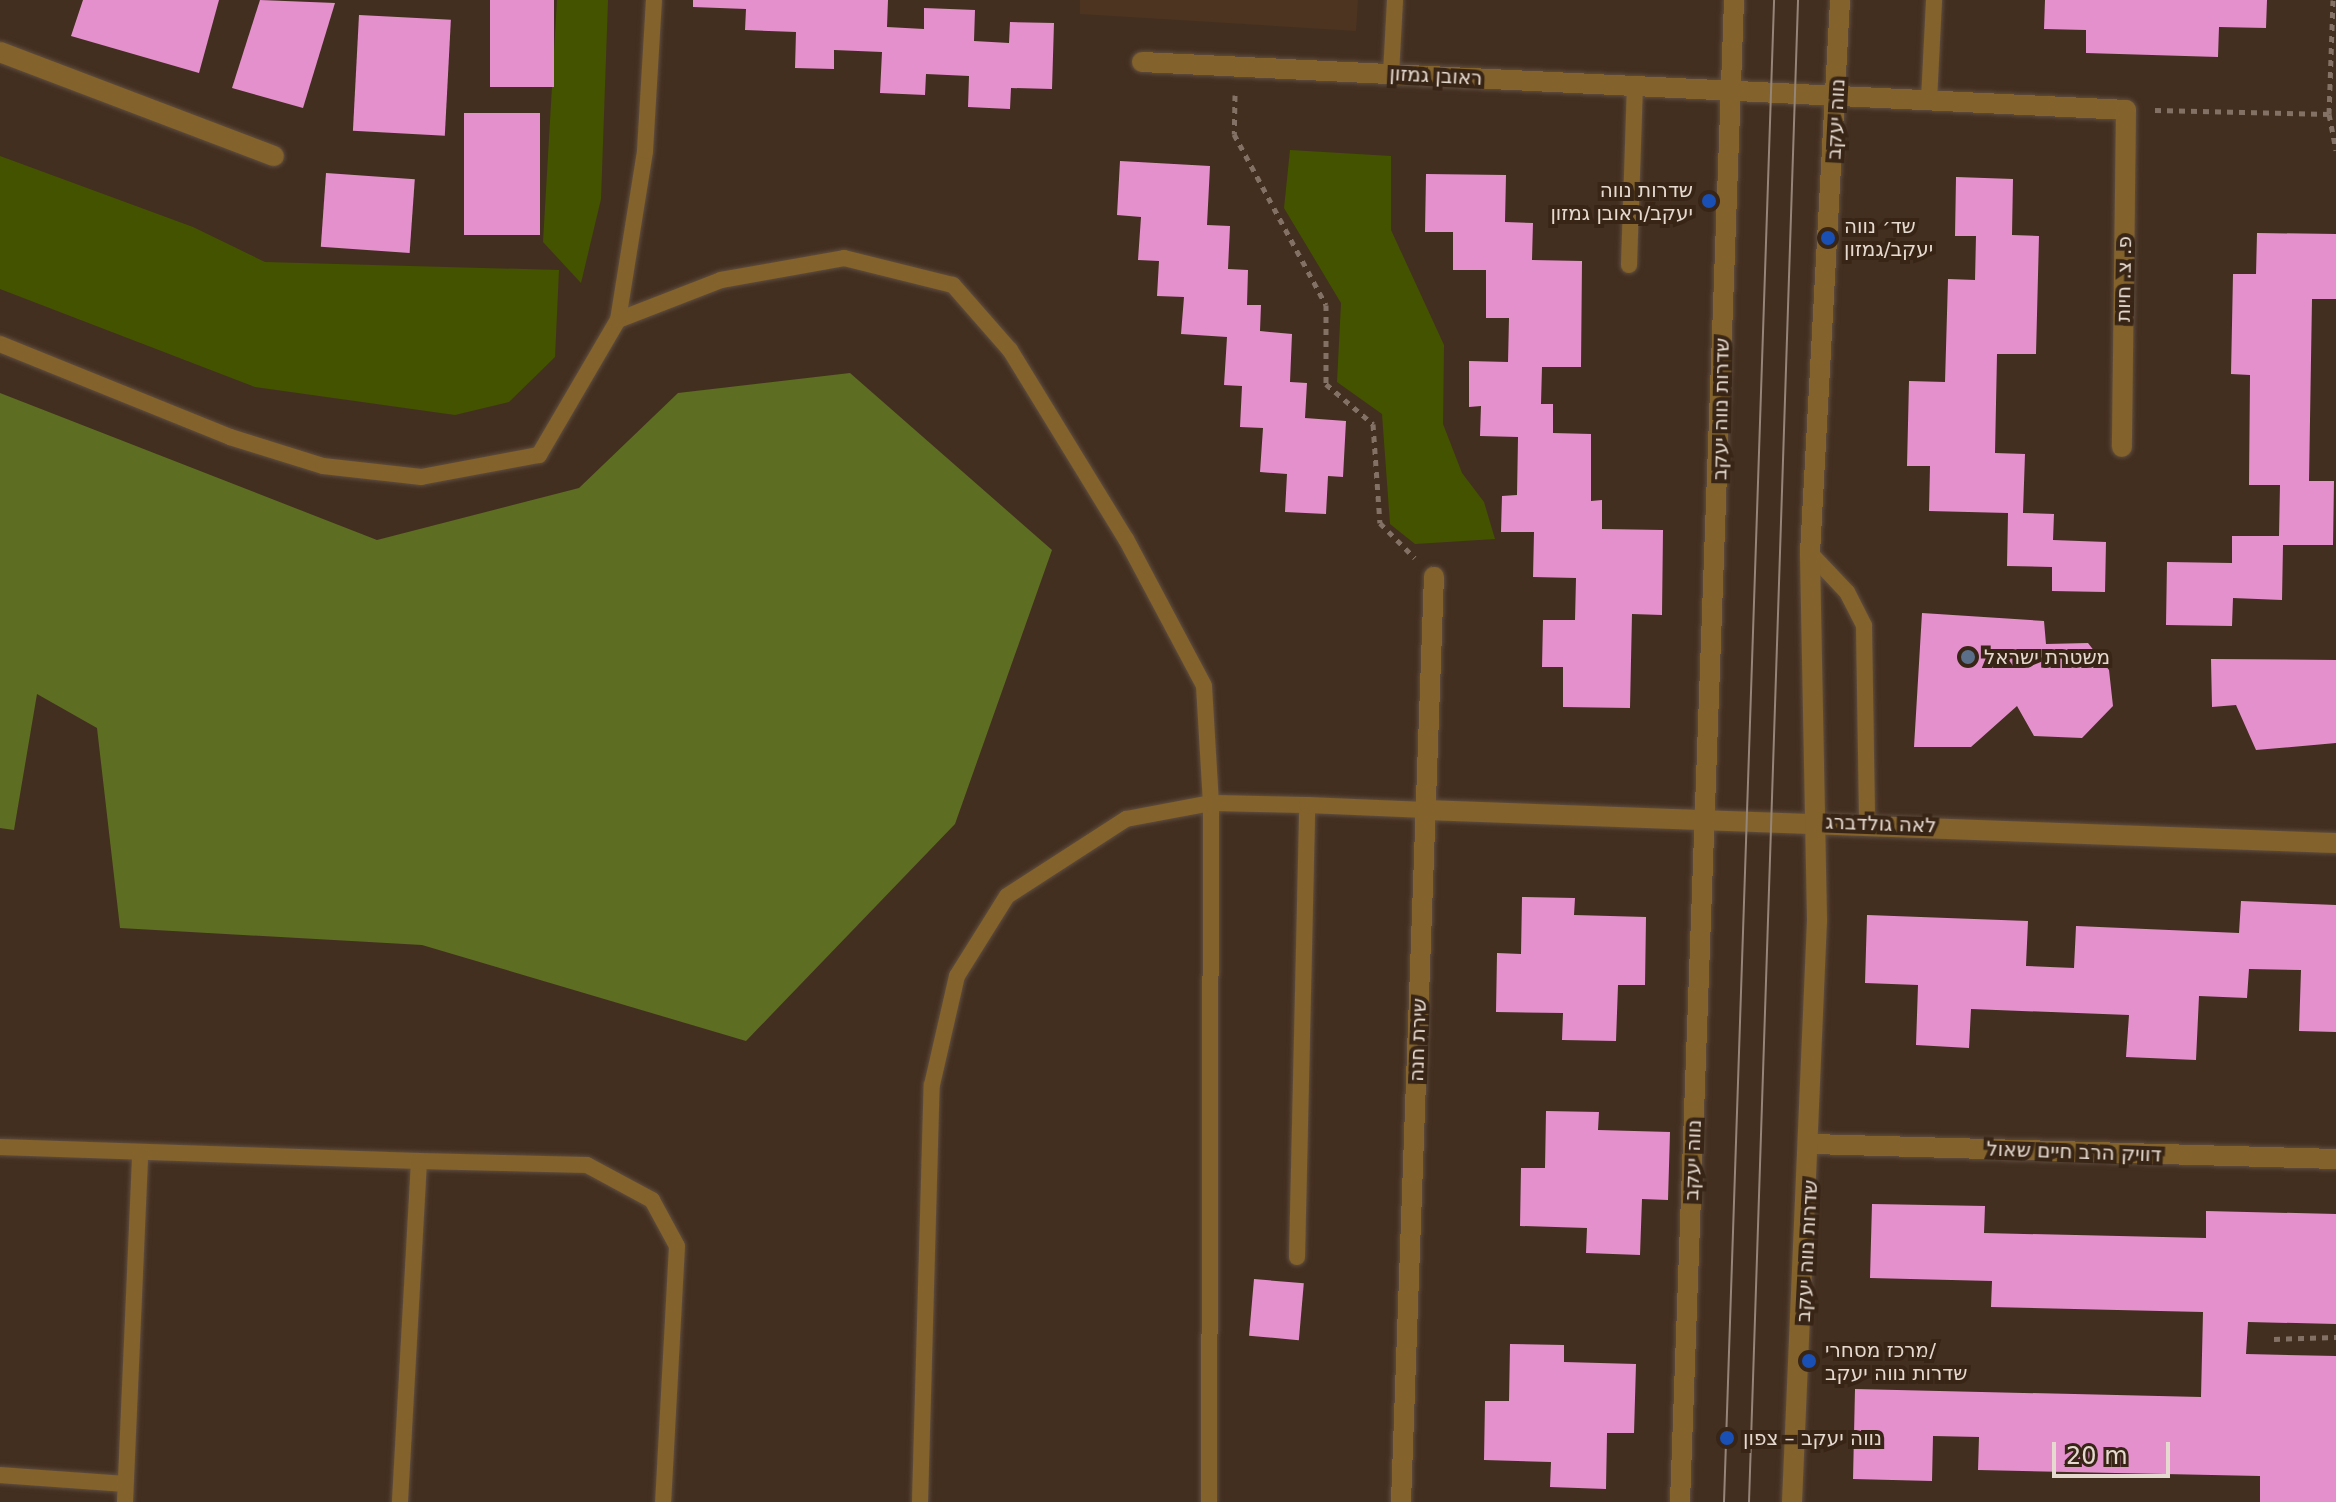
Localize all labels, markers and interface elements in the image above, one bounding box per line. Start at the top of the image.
street label: ראובן גמזון [1389,62,1483,90]
street label: נווה יעקב [1822,78,1850,160]
place label: שדרות נווה יעקב/ראובן גמזון [1550,178,1693,225]
marker: שדרות נווה יעקב/ראובן גמזון [1700,192,1718,210]
place label: שד׳ נווה יעקב/גמזון [1844,214,1933,261]
marker: שד׳ נווה יעקב/גמזון [1819,229,1837,247]
street label: פ. צ. חיות [2111,236,2137,322]
street label: שדרות נווה יעקב [1708,338,1734,480]
place label: משטרת ישראל [1984,645,2110,669]
marker: משטרת ישראל [1959,648,1977,666]
street label: לאה גולדברג [1825,810,1937,838]
street label: שירת חנה [1405,998,1431,1082]
street label: נווה יעקב [1680,1119,1706,1201]
street label: דוויק הרב חיים שאול [1986,1137,2162,1167]
street label: שדרות נווה יעקב [1791,1179,1823,1323]
place label: מרכז מסחרי/ שדרות נווה יעקב [1825,1338,1967,1385]
marker: מרכז מסחרי/ שדרות נווה יעקב [1800,1352,1818,1370]
place label: נווה יעקב – צפון [1743,1426,1882,1450]
scale bar [2056,1426,2174,1476]
marker: נווה יעקב – צפון [1718,1429,1736,1447]
text: 20 m [2066,1442,2128,1470]

